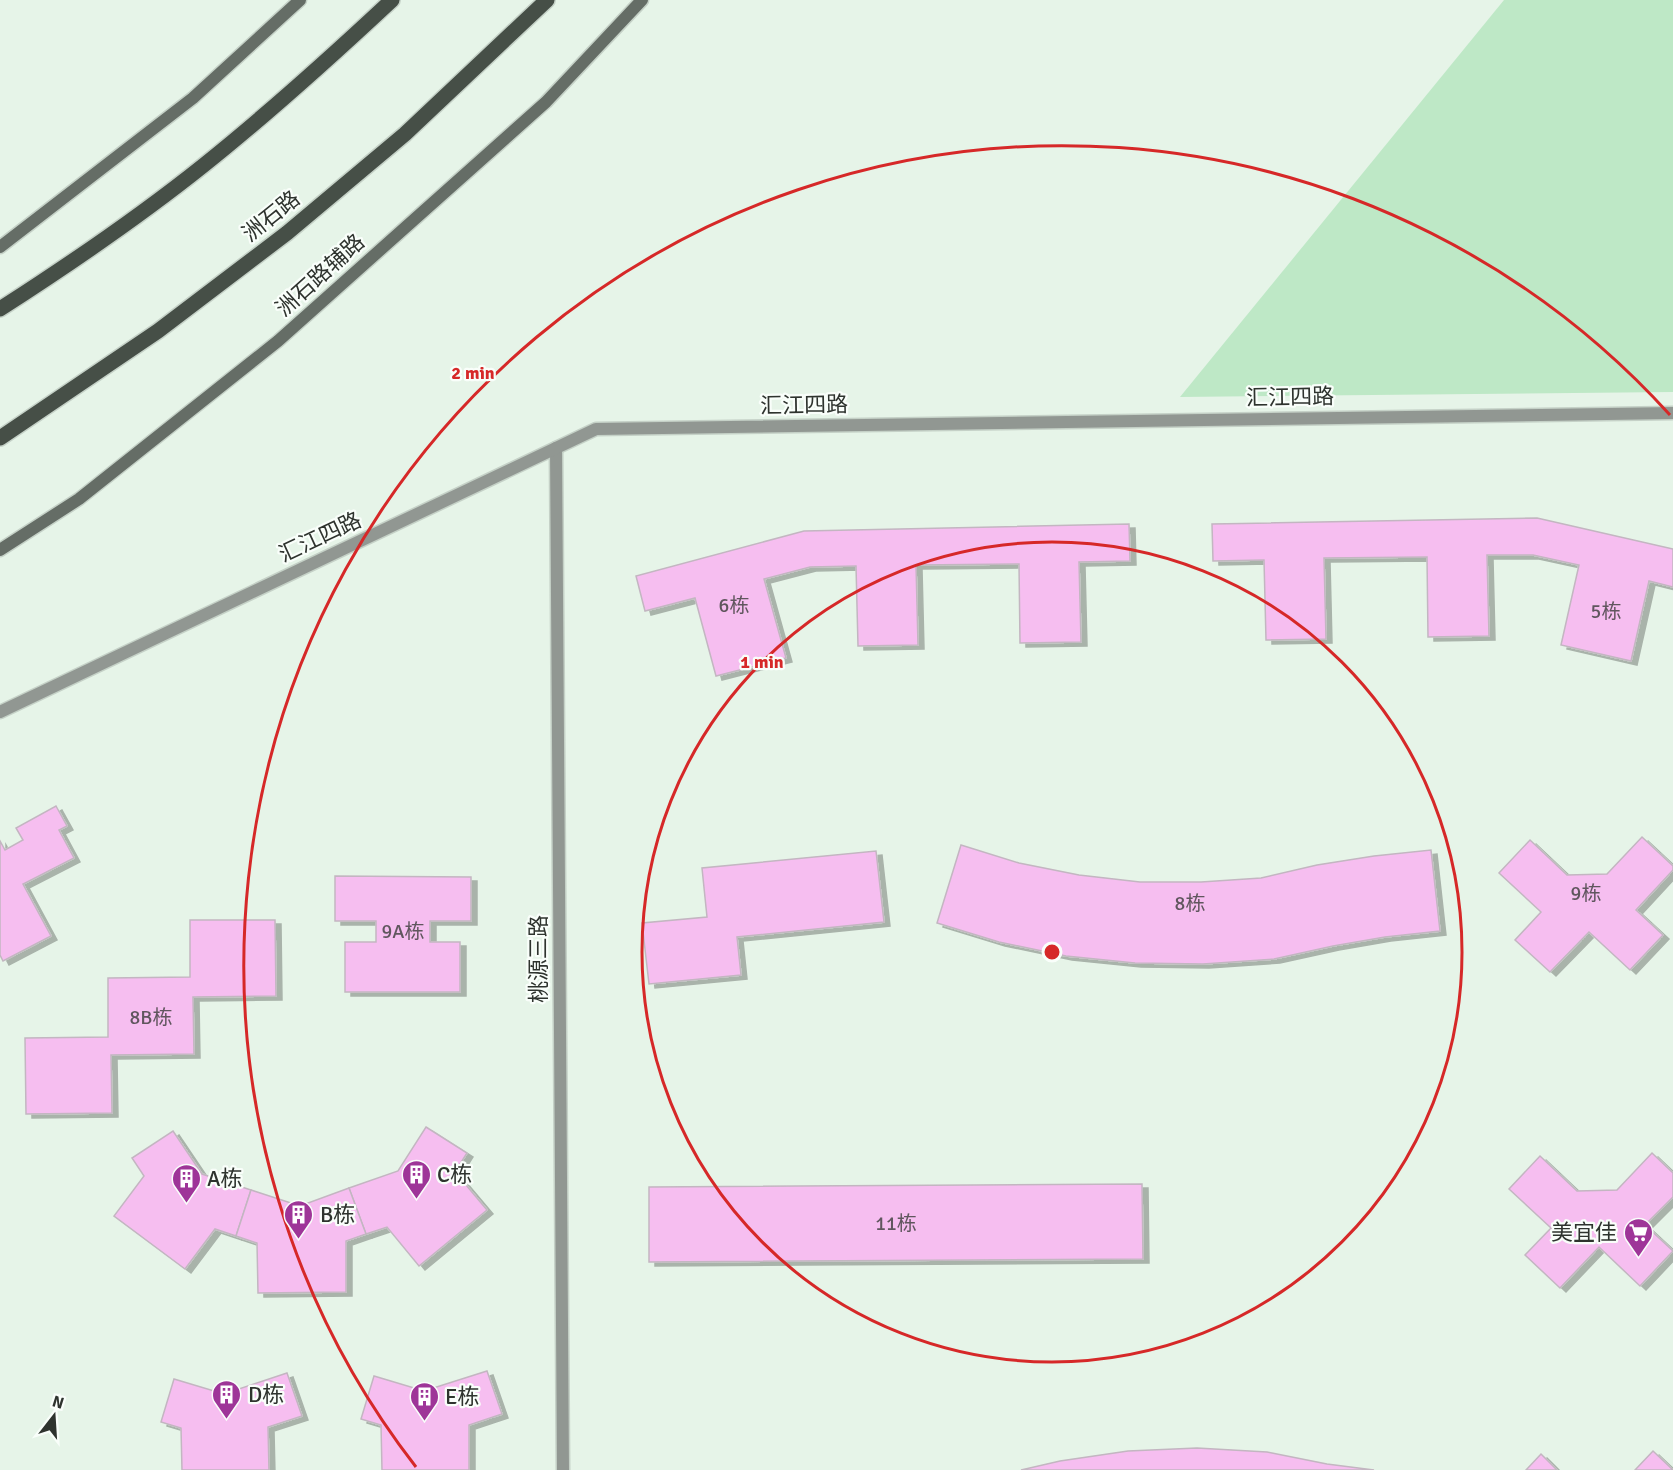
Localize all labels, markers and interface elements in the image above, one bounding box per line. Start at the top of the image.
street label: 洲石路 [237,185,305,247]
street label: 洲石路辅路 [270,228,370,322]
text: 2 min [451,362,495,384]
street label: 汇江四路 [1246,383,1334,411]
street label: 汇江四路 [760,391,848,419]
street label: 汇江四路 [274,506,366,568]
house number: 6栋 [719,593,749,618]
house number: 5栋 [1591,599,1621,624]
text: 1 min [740,651,784,673]
house number: 9栋 [1571,881,1601,906]
house number: 8栋 [1175,891,1205,916]
street label: 桃源三路 [525,915,552,1003]
house number: 9A栋 [381,919,425,944]
centre of rings [1042,942,1062,962]
house number: 8B栋 [130,1005,172,1030]
building icon: C栋 [400,1158,432,1200]
place label: C栋 [437,1161,472,1188]
building icon: A栋 [170,1162,202,1204]
place label: A栋 [207,1165,242,1192]
building icon: B栋 [283,1198,315,1240]
place label: B栋 [320,1201,355,1228]
house number: 11栋 [875,1211,917,1236]
supermarket icon: 美宜佳 [1622,1216,1654,1258]
place label: 美宜佳 [1551,1219,1617,1246]
building icon: D栋 [211,1378,243,1420]
building icon: E栋 [408,1380,440,1422]
place label: D栋 [248,1381,284,1408]
place label: E栋 [445,1383,479,1410]
north arrow [24,1386,84,1446]
text: N [50,1391,66,1414]

